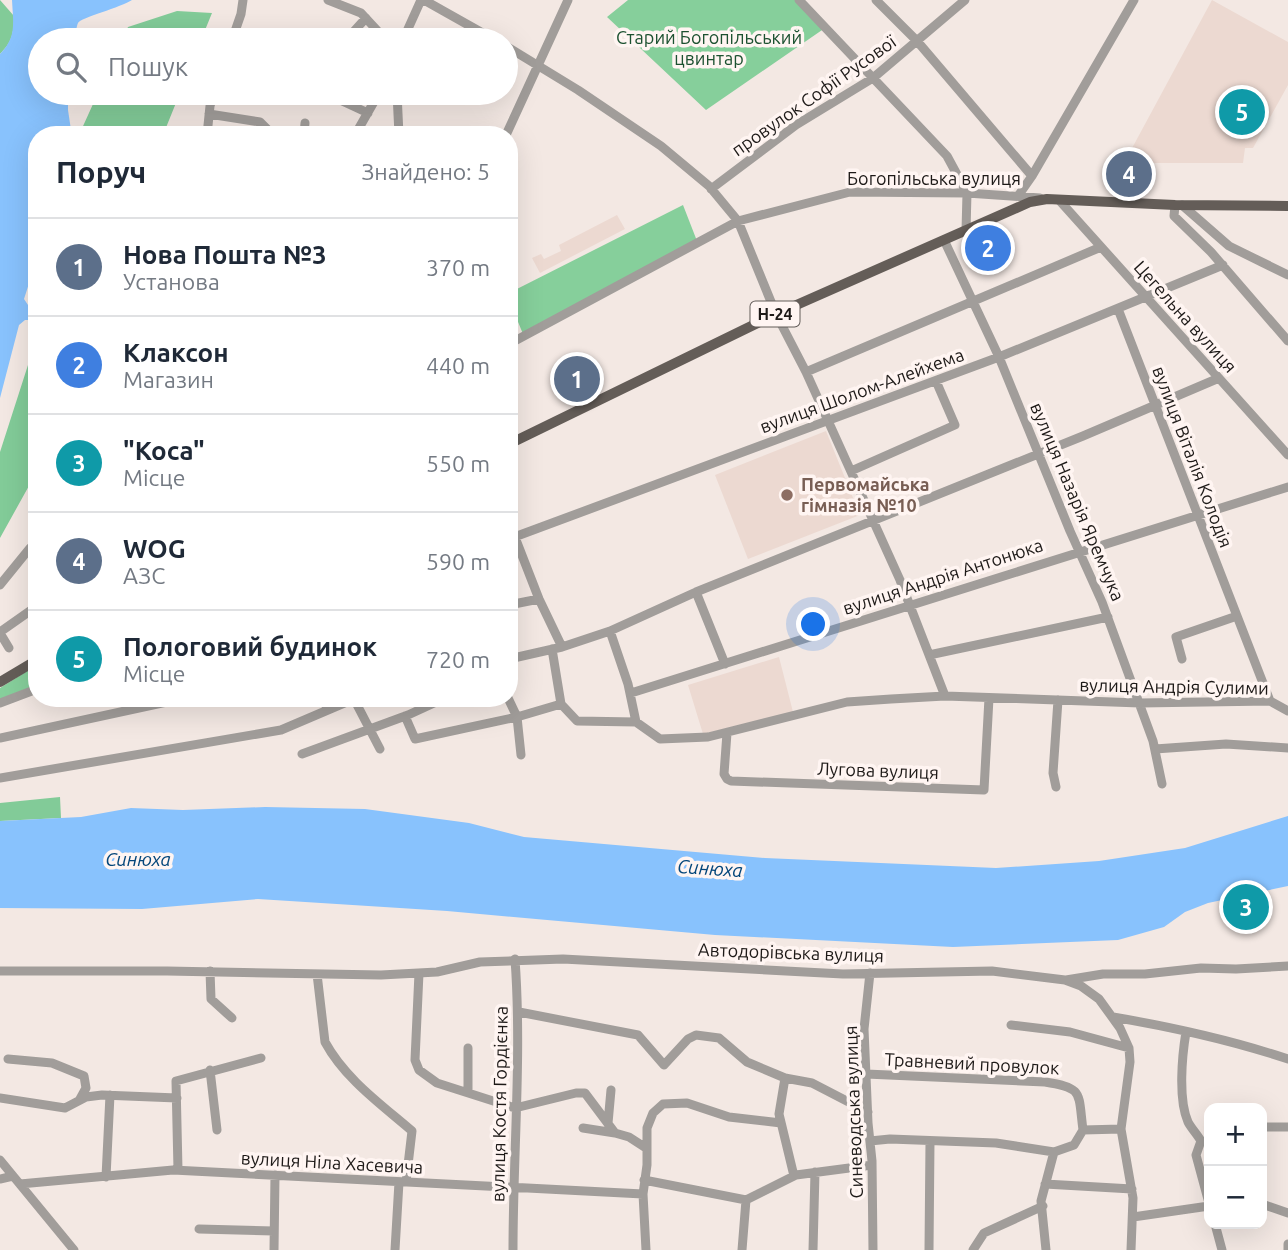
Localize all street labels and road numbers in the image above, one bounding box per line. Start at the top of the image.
street label: провулок Софії Русової [728,31,900,159]
street label: Богопільська вулиця [847,168,1021,188]
street label: Цегельна вулиця [1130,256,1241,376]
road number: Н-24 [750,302,800,326]
street label: вулиця Шолом-Алейхема [757,344,966,436]
street label: вулиця Віталія Колодія [1149,363,1237,550]
street label: вулиця Назарія Яремчука [1027,399,1129,604]
street label: вулиця Андрія Антонюка [840,534,1045,618]
street label: вулиця Андрія Сулими [1079,674,1269,698]
street label: Лугова вулиця [817,758,939,782]
street label: Автодорівська вулиця [698,939,884,965]
street label: вулиця Костя Гордієнка [487,1006,511,1202]
street label: Синеводська вулиця [840,1025,866,1199]
street label: Травневий провулок [884,1048,1060,1078]
street label: вулиця Ніла Хасевича [240,1147,424,1177]

